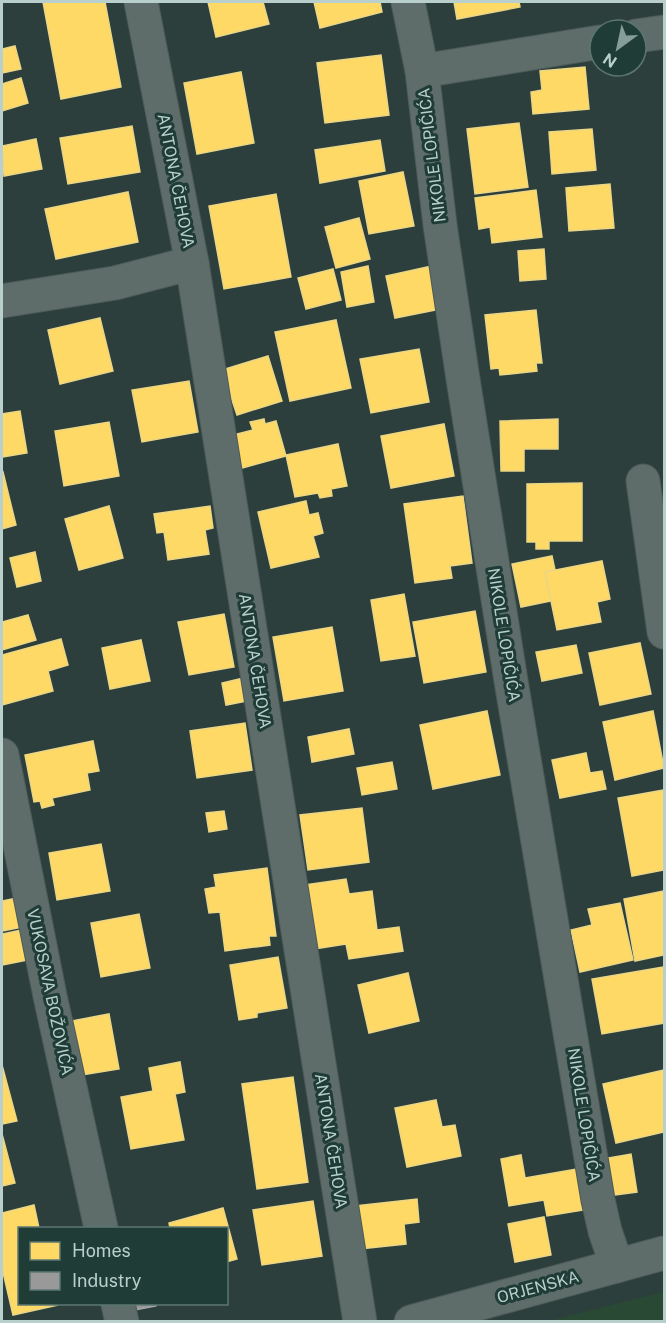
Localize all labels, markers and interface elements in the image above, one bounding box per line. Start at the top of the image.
north arrow [588,18,648,78]
text: N [600,49,621,72]
street label: NIKOLE LOPIČIĆA [413,87,450,223]
street label: ANTONA ČEHOVA [154,112,199,250]
street label: NIKOLE LOPIČIĆA [484,566,525,703]
street label: ANTONA ČEHOVA [235,592,276,730]
street label: VUKOSAVA BOŽOVIĆA [23,907,78,1077]
street label: NIKOLE LOPIČIĆA [564,1046,605,1183]
street label: ANTONA ČEHOVA [311,1072,352,1210]
legend [18,1227,228,1305]
text: Homes [72,1240,131,1261]
street label: ORJENSKA [495,1267,581,1307]
text: Industry [72,1270,142,1291]

